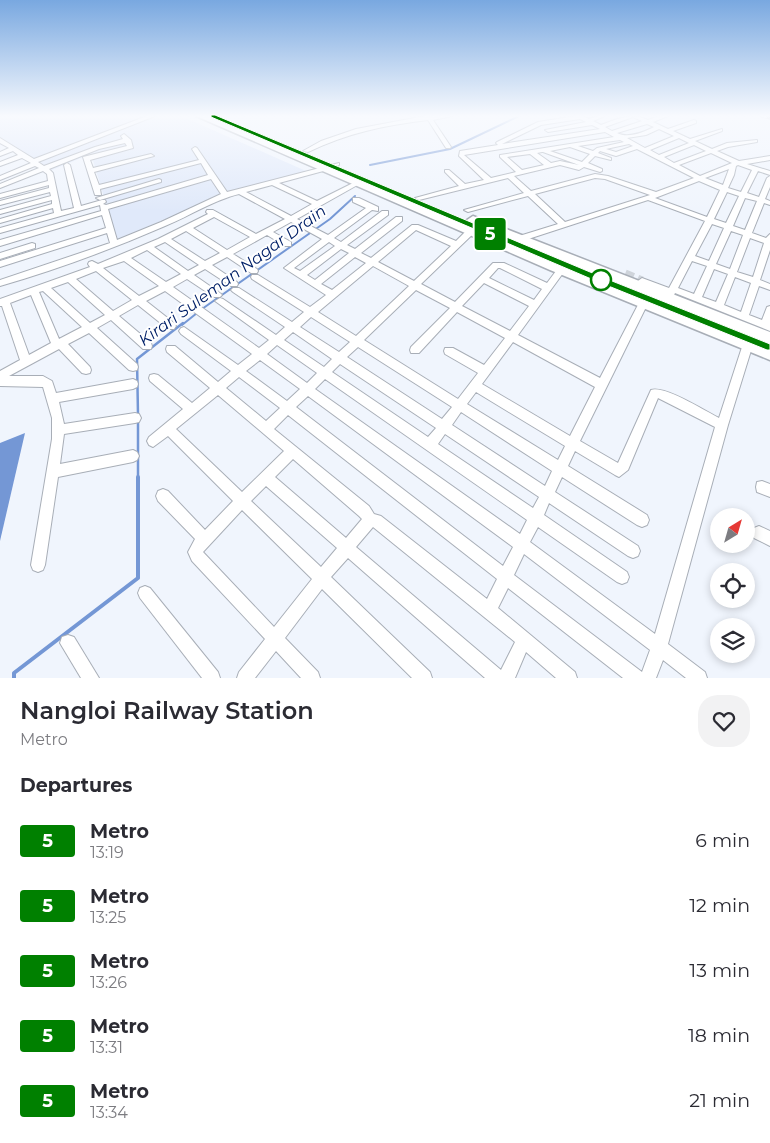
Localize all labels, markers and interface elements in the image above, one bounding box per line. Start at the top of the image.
water label: Kirari Suleman Nagar Drain [135,201,330,350]
line badge: 5 [474,218,506,250]
text: 5 [485,223,495,245]
unlabelled marker [590,269,612,291]
north arrow [710,508,755,552]
map controls [710,508,755,663]
button: locate [710,563,755,608]
button: layers [710,618,755,663]
button: heart [698,695,750,747]
text: Nangloi Railway Station [20,696,314,725]
text: Metro [20,730,68,749]
text: Departures [20,774,132,797]
text: Metro [90,820,149,843]
text: 6 min [695,829,750,852]
text: 5 [42,830,53,852]
text: 13:19 [90,843,124,862]
text: Metro [90,885,149,908]
text: 12 min [689,894,750,917]
text: 5 [42,895,53,917]
text: 13:25 [90,908,126,927]
text: Metro [90,950,149,973]
text: 13 min [689,959,750,982]
text: 5 [42,960,53,982]
text: 13:26 [90,973,127,992]
text: Metro [90,1015,149,1038]
text: 18 min [688,1024,750,1047]
text: 5 [42,1025,53,1047]
text: 13:31 [90,1038,123,1057]
text: Metro [90,1080,149,1103]
text: 21 min [689,1089,750,1112]
text: 5 [42,1090,53,1112]
text: 13:34 [90,1103,128,1122]

